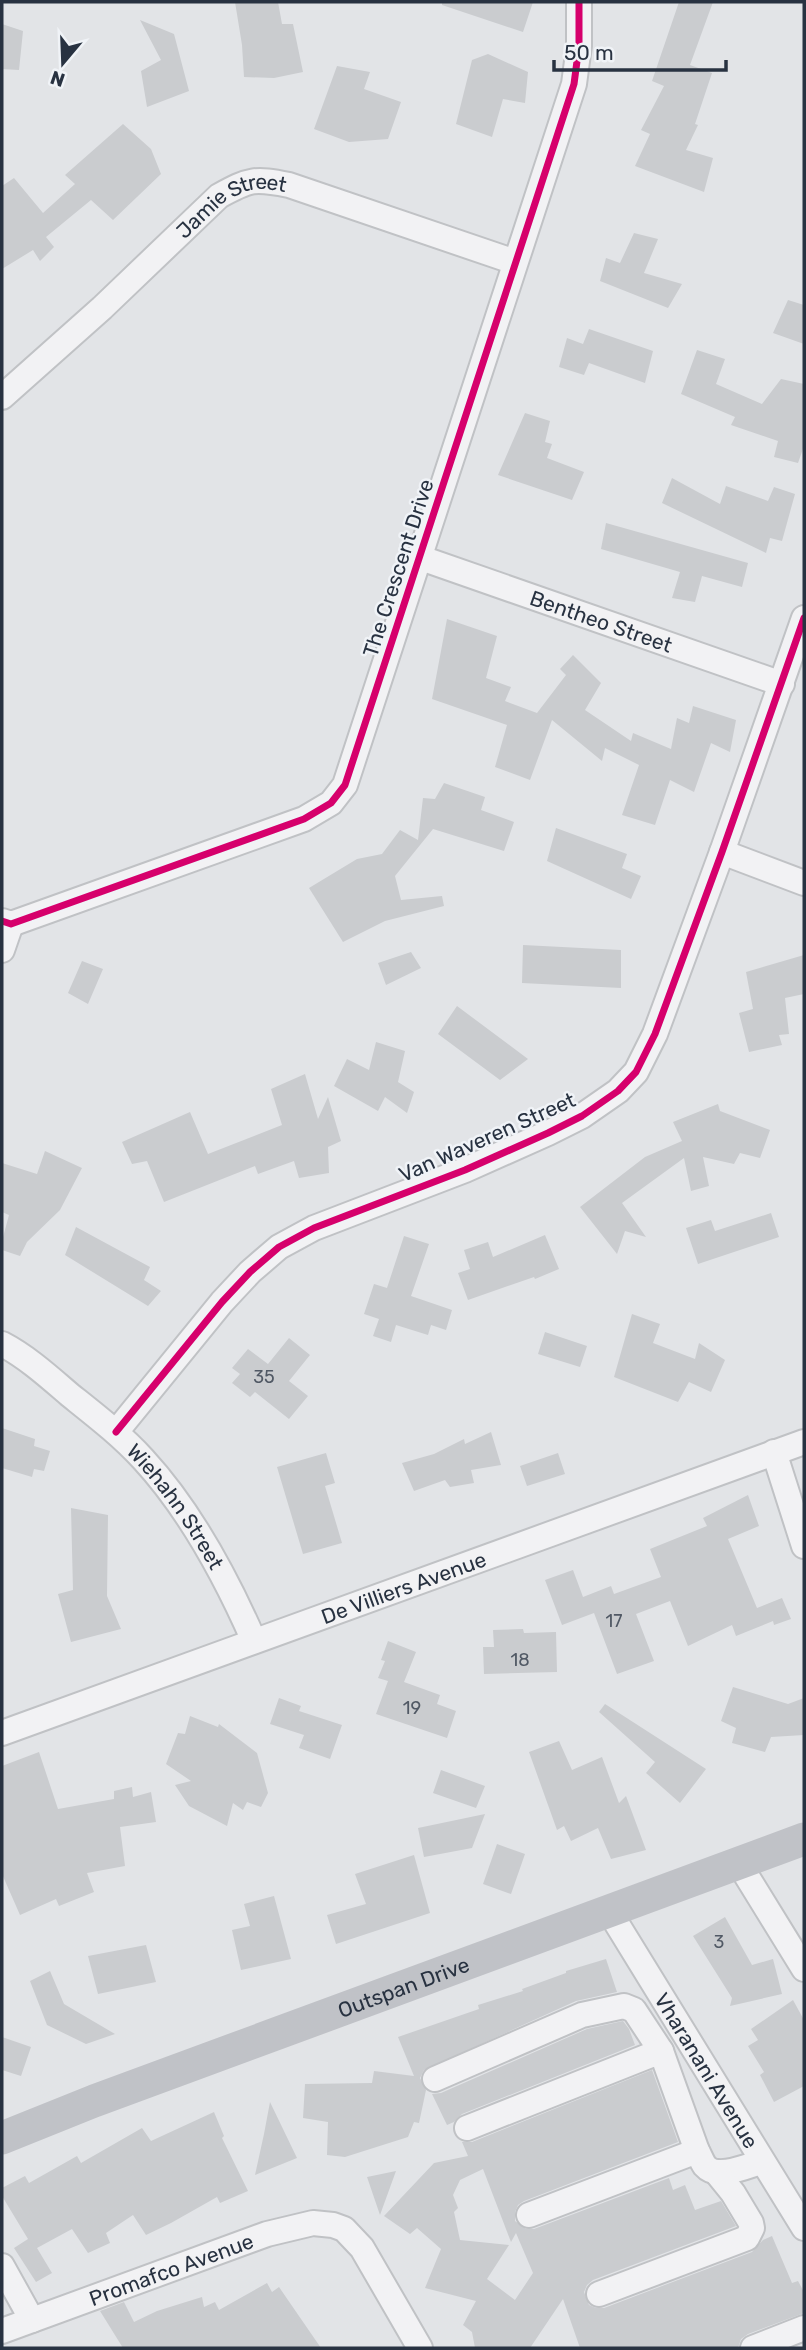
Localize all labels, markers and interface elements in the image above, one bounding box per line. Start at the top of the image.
north arrow [28,28,98,98]
scale bar [554,28,726,72]
text: 50 m [564,40,614,65]
text: N [47,66,68,92]
street label: Jamie Street [171,168,289,243]
street label: The Crescent Drive [357,476,439,660]
street label: Bentheo Street [527,585,676,657]
street label: Van Waveren Street [395,1087,579,1187]
house number: 35 [253,1366,275,1388]
street label: Wiehahn Street [122,1438,229,1573]
street label: De Villiers Avenue [318,1546,489,1629]
house number: 17 [606,1610,622,1632]
house number: 18 [510,1649,530,1671]
house number: 19 [403,1697,421,1719]
house number: 3 [714,1931,724,1953]
street label: Outspan Drive [334,1951,473,2022]
street label: Vharanani Avenue [650,1988,764,2153]
street label: Promafco Avenue [85,2228,257,2311]

